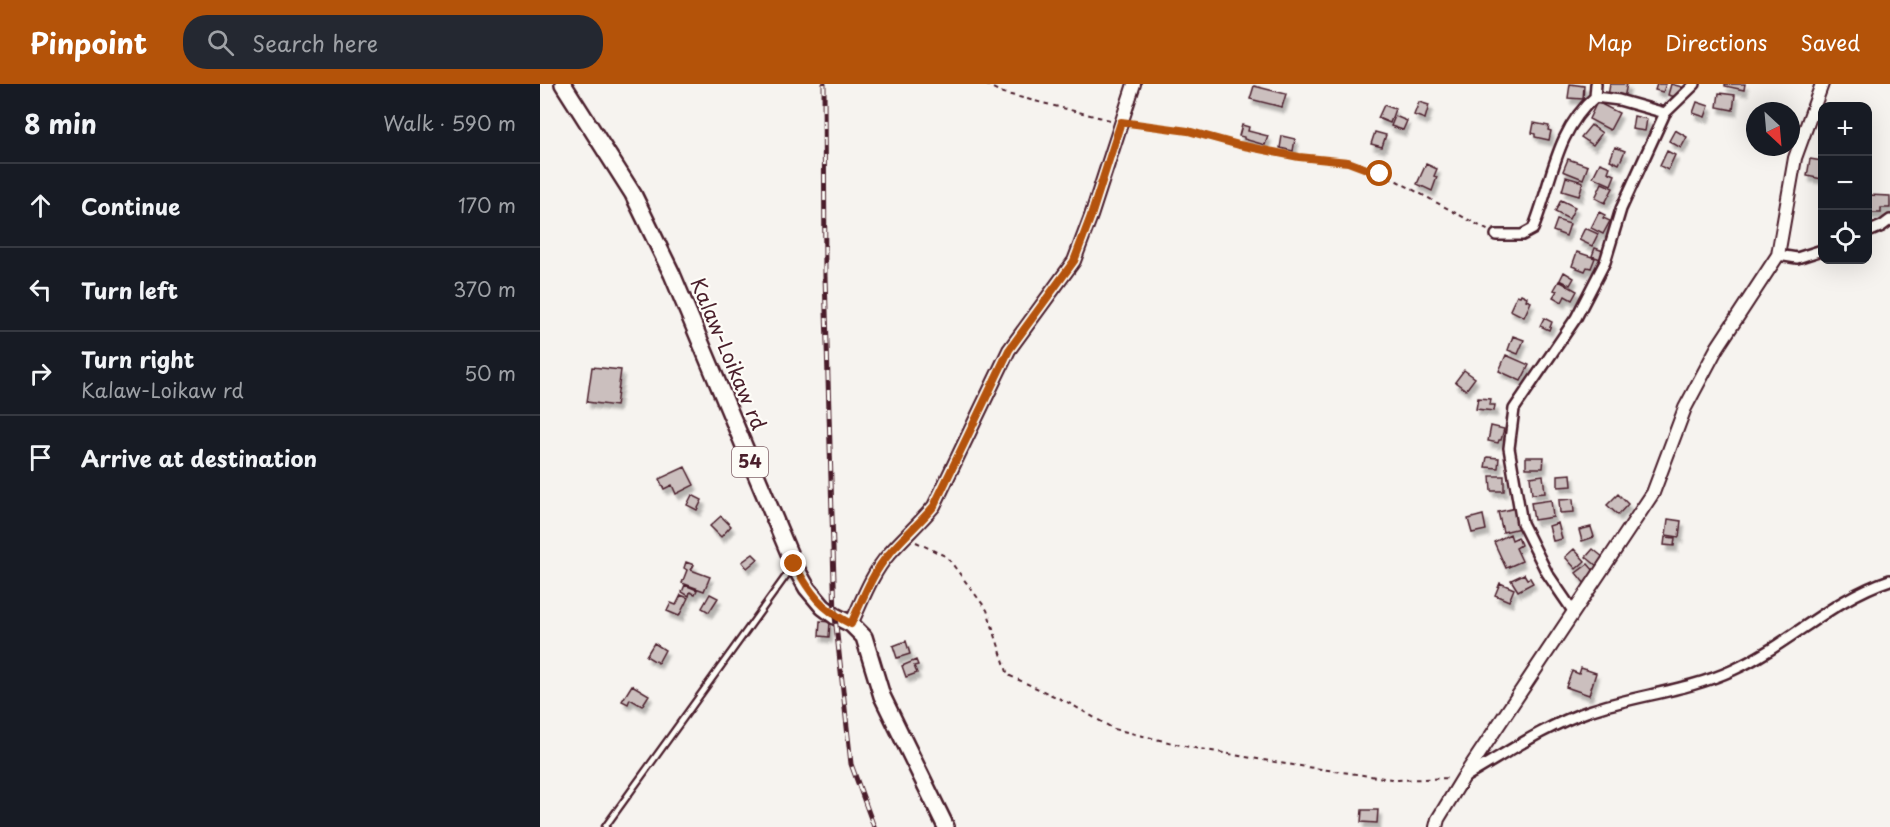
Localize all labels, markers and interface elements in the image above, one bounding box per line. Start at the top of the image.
search box [183,15,603,69]
text: Pinpoint [30,21,147,64]
icon: search [204,26,237,59]
text: Search here [252,26,378,59]
text: Map [1587,26,1632,58]
text: Directions [1665,26,1767,58]
text: Saved [1800,26,1860,58]
north arrow [1746,102,1800,156]
map controls [1818,102,1872,264]
button: + [1818,102,1872,156]
text: 8 min [24,104,97,143]
text: Walk · 590 m [383,108,516,138]
button: − [1818,156,1872,210]
route start [1366,160,1392,186]
icon: ahead [24,189,57,222]
text: Continue [81,189,180,222]
text: 170 m [458,190,516,220]
button: locate [1818,210,1872,264]
icon: left [24,273,57,306]
text: Turn left [81,273,178,306]
street label: Kalaw-Loikaw rd [683,273,775,434]
text: 370 m [453,274,516,304]
text: Turn right [81,342,194,375]
icon: right [24,357,57,390]
text: 50 m [464,358,516,388]
text: Kalaw-Loikaw rd [81,375,244,405]
icon: arrive [24,441,57,474]
text: Arrive at destination [81,441,317,474]
road number: 54 [732,447,768,477]
route end [780,550,806,576]

